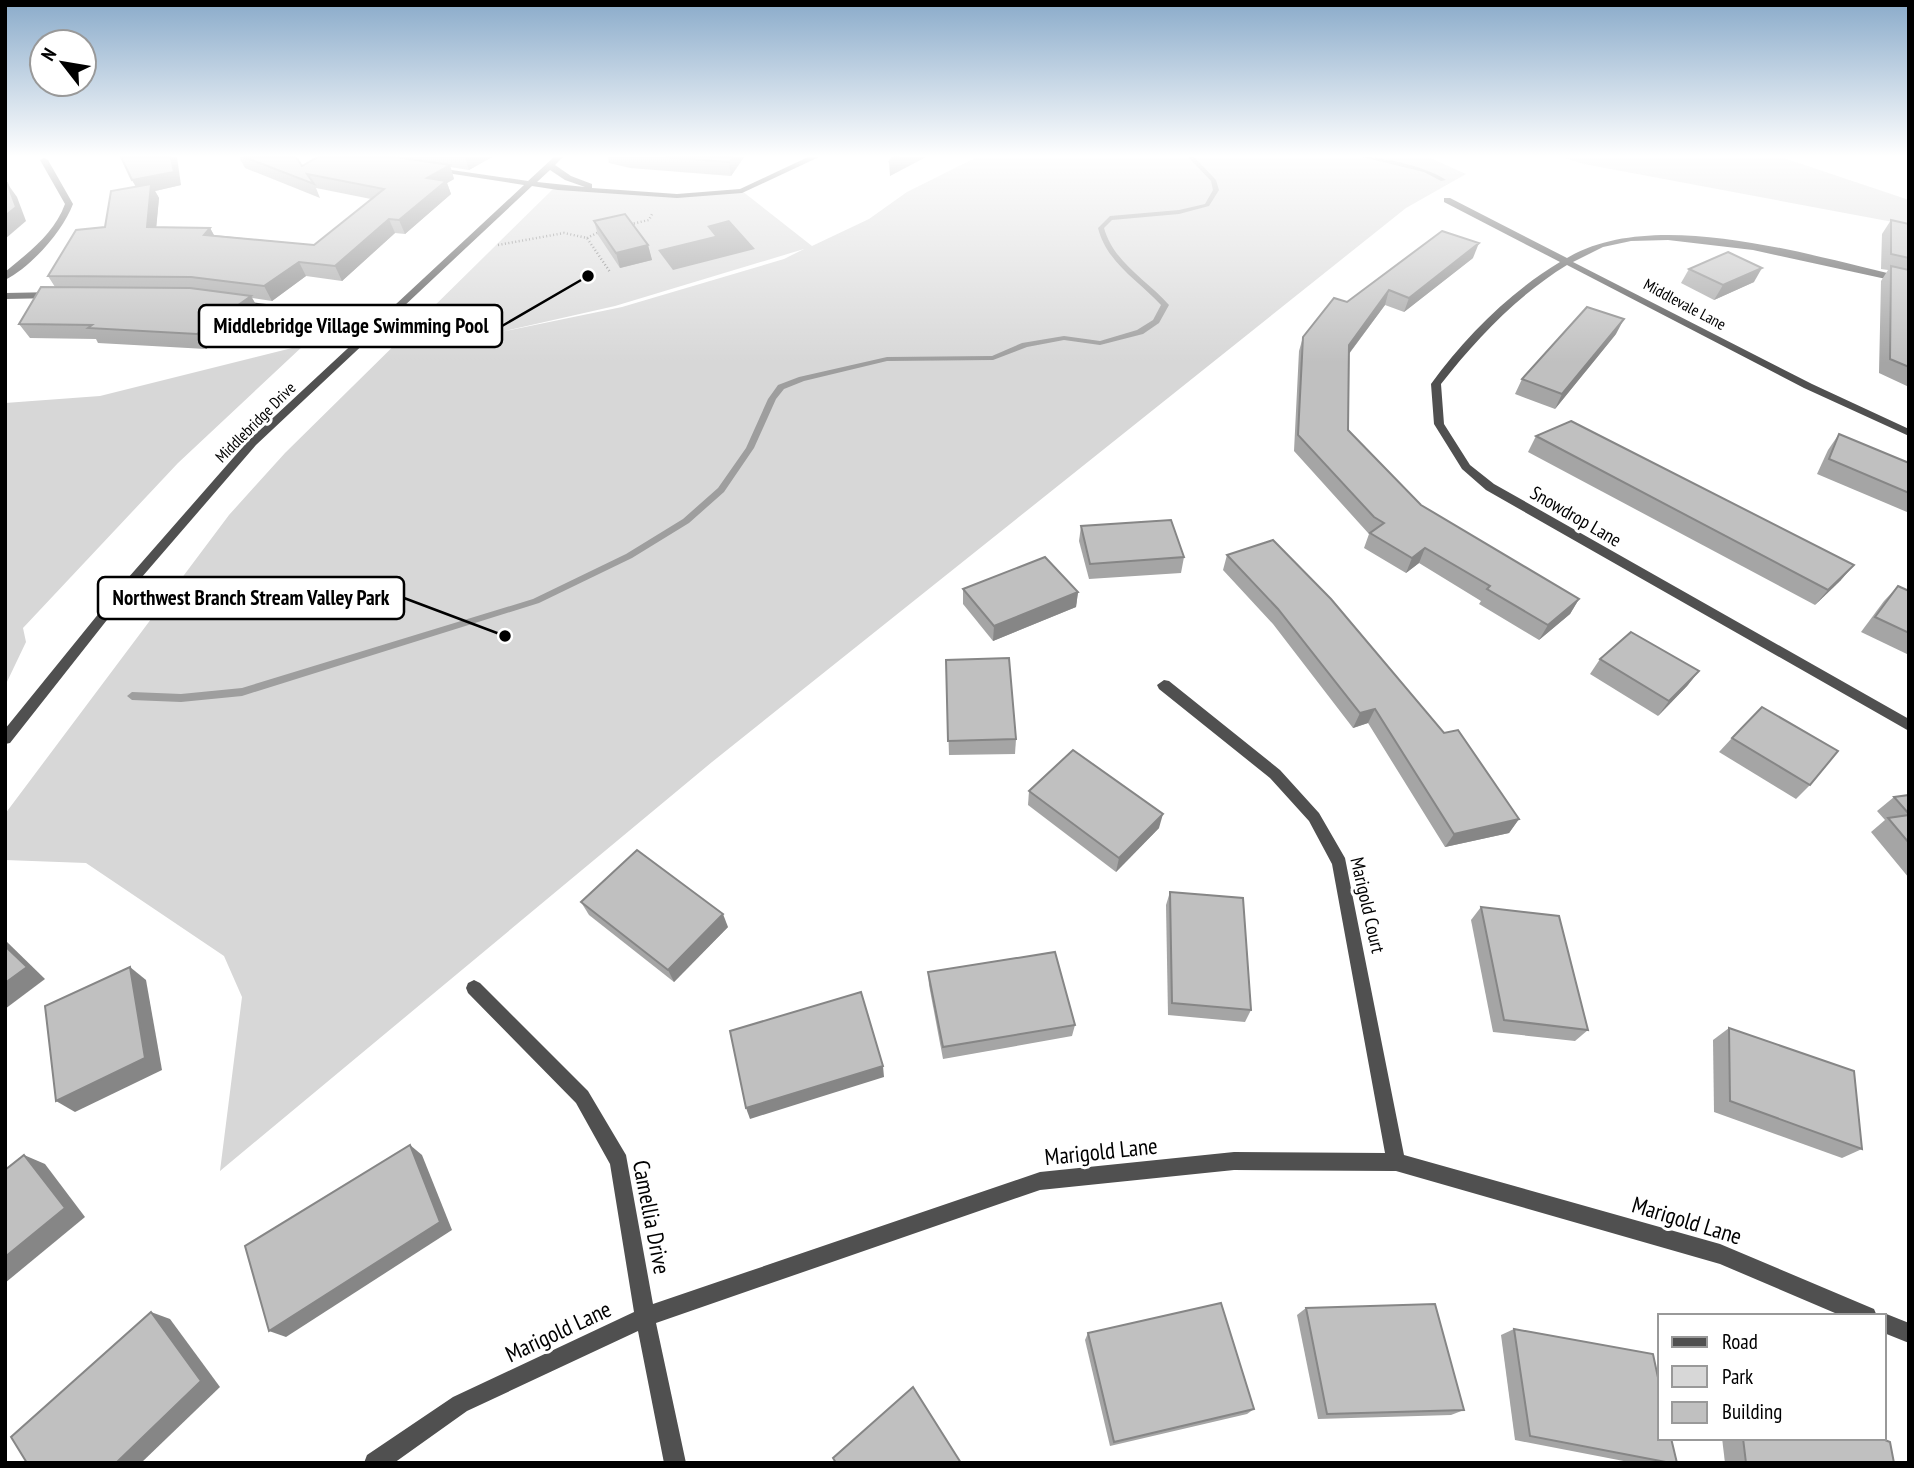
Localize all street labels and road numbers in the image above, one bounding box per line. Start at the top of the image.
street label: Middlevale Lane [1640,274,1730,334]
street label: Middlebridge Drive [211,378,299,466]
street label: Snowdrop Lane [1526,480,1626,552]
street label: Marigold Court [1345,855,1391,956]
street label: Marigold Lane [1043,1131,1159,1171]
street label: Camellia Drive [627,1158,677,1276]
street label: Marigold Lane [1629,1190,1745,1250]
street label: Marigold Lane [501,1294,615,1368]

